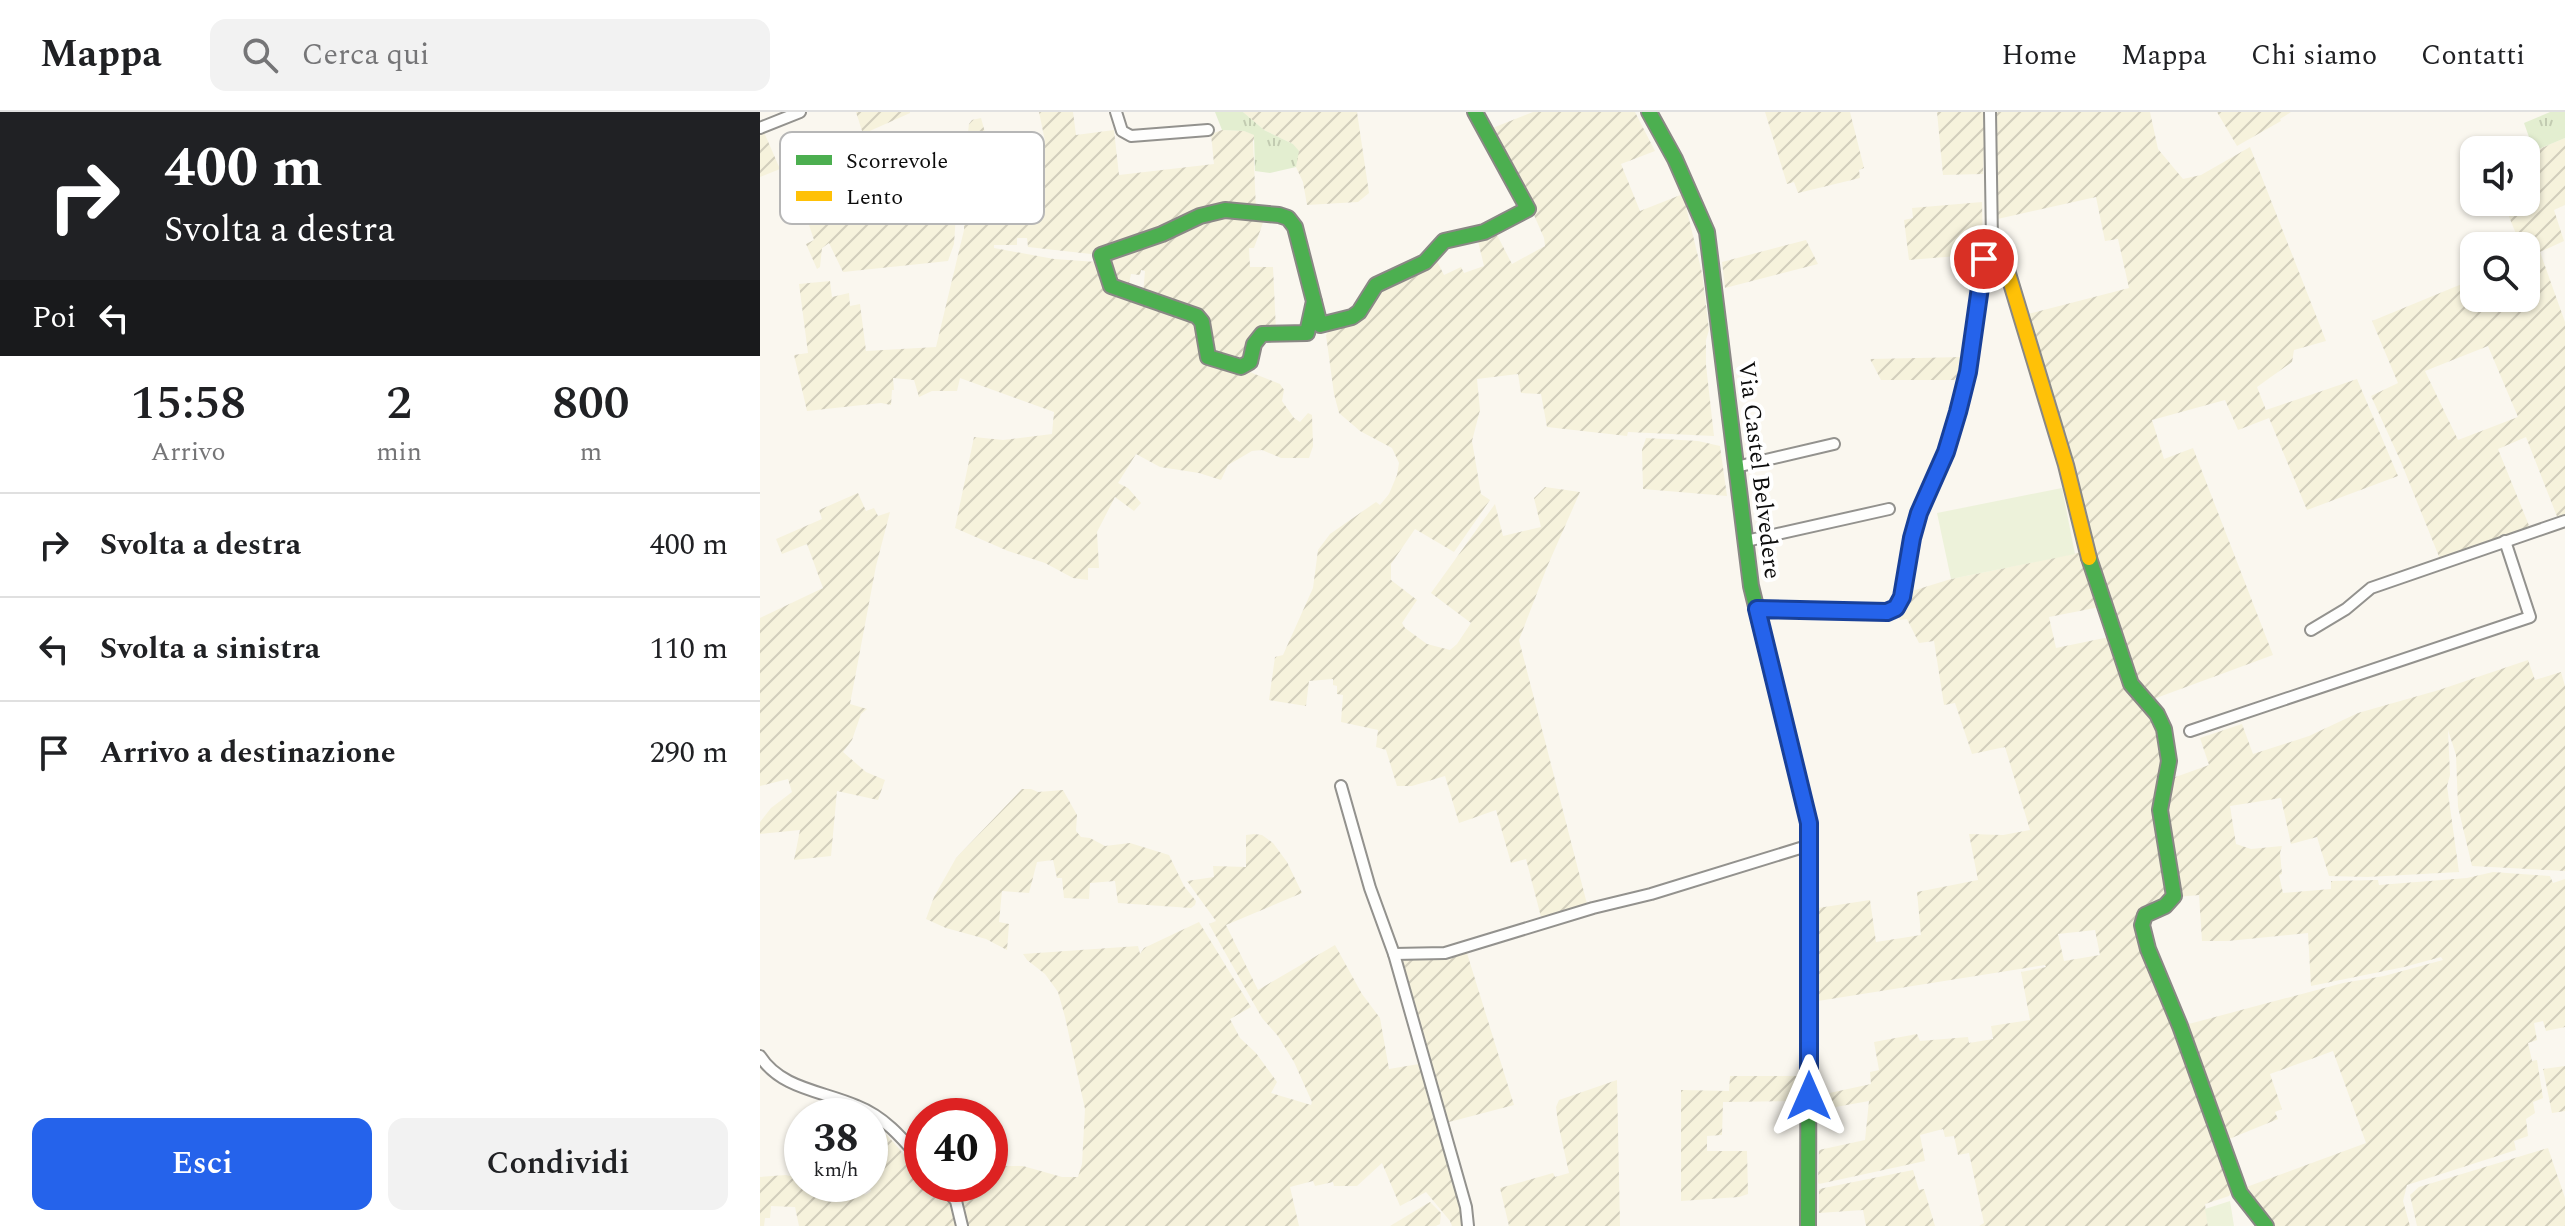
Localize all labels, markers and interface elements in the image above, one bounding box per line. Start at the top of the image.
search box [210,19,770,91]
text: Mappa [40,26,162,84]
text: Cerca qui [302,32,430,78]
icon: search [238,33,282,77]
text: Home [2001,34,2077,77]
text: Mappa [2121,34,2207,77]
text: Chi siamo [2251,34,2377,77]
text: Contatti [2421,34,2525,77]
text: 400 m [164,126,323,211]
legend [780,132,1044,224]
map controls [2460,136,2540,312]
button: sound [2460,136,2540,216]
icon: right [32,144,136,248]
text: Scorrevole [846,145,948,178]
text: Lento [846,181,903,214]
text: Svolta a destra [164,203,395,258]
pin [1950,225,2018,293]
button: search [2460,232,2540,312]
icon: arrive [1962,237,2006,281]
text: Poi [32,295,76,341]
icon: left [92,296,136,340]
street label: Via Castel Belvedere [1728,359,1790,581]
text: 15:58 [130,367,246,440]
text: 2 [386,367,412,440]
text: 800 [552,367,630,440]
text: Arrivo [151,432,226,472]
text: min [376,432,422,472]
text: m [580,432,602,472]
text: Svolta a destra [100,522,301,568]
text: 400 m [650,522,728,568]
icon: right [32,523,76,567]
text: Svolta a sinistra [100,626,320,672]
text: 110 m [650,626,728,672]
icon: left [32,627,76,671]
text: Arrivo a destinazione [100,730,396,776]
text: 290 m [650,730,728,776]
icon: arrive [32,731,76,775]
position arrow [1767,1054,1851,1138]
speed limit sign: 40 [904,1098,1008,1202]
text: 38 [814,1109,858,1170]
button: Esci [32,1118,372,1210]
button: Condividi [388,1118,728,1210]
text: km/h [814,1155,859,1185]

